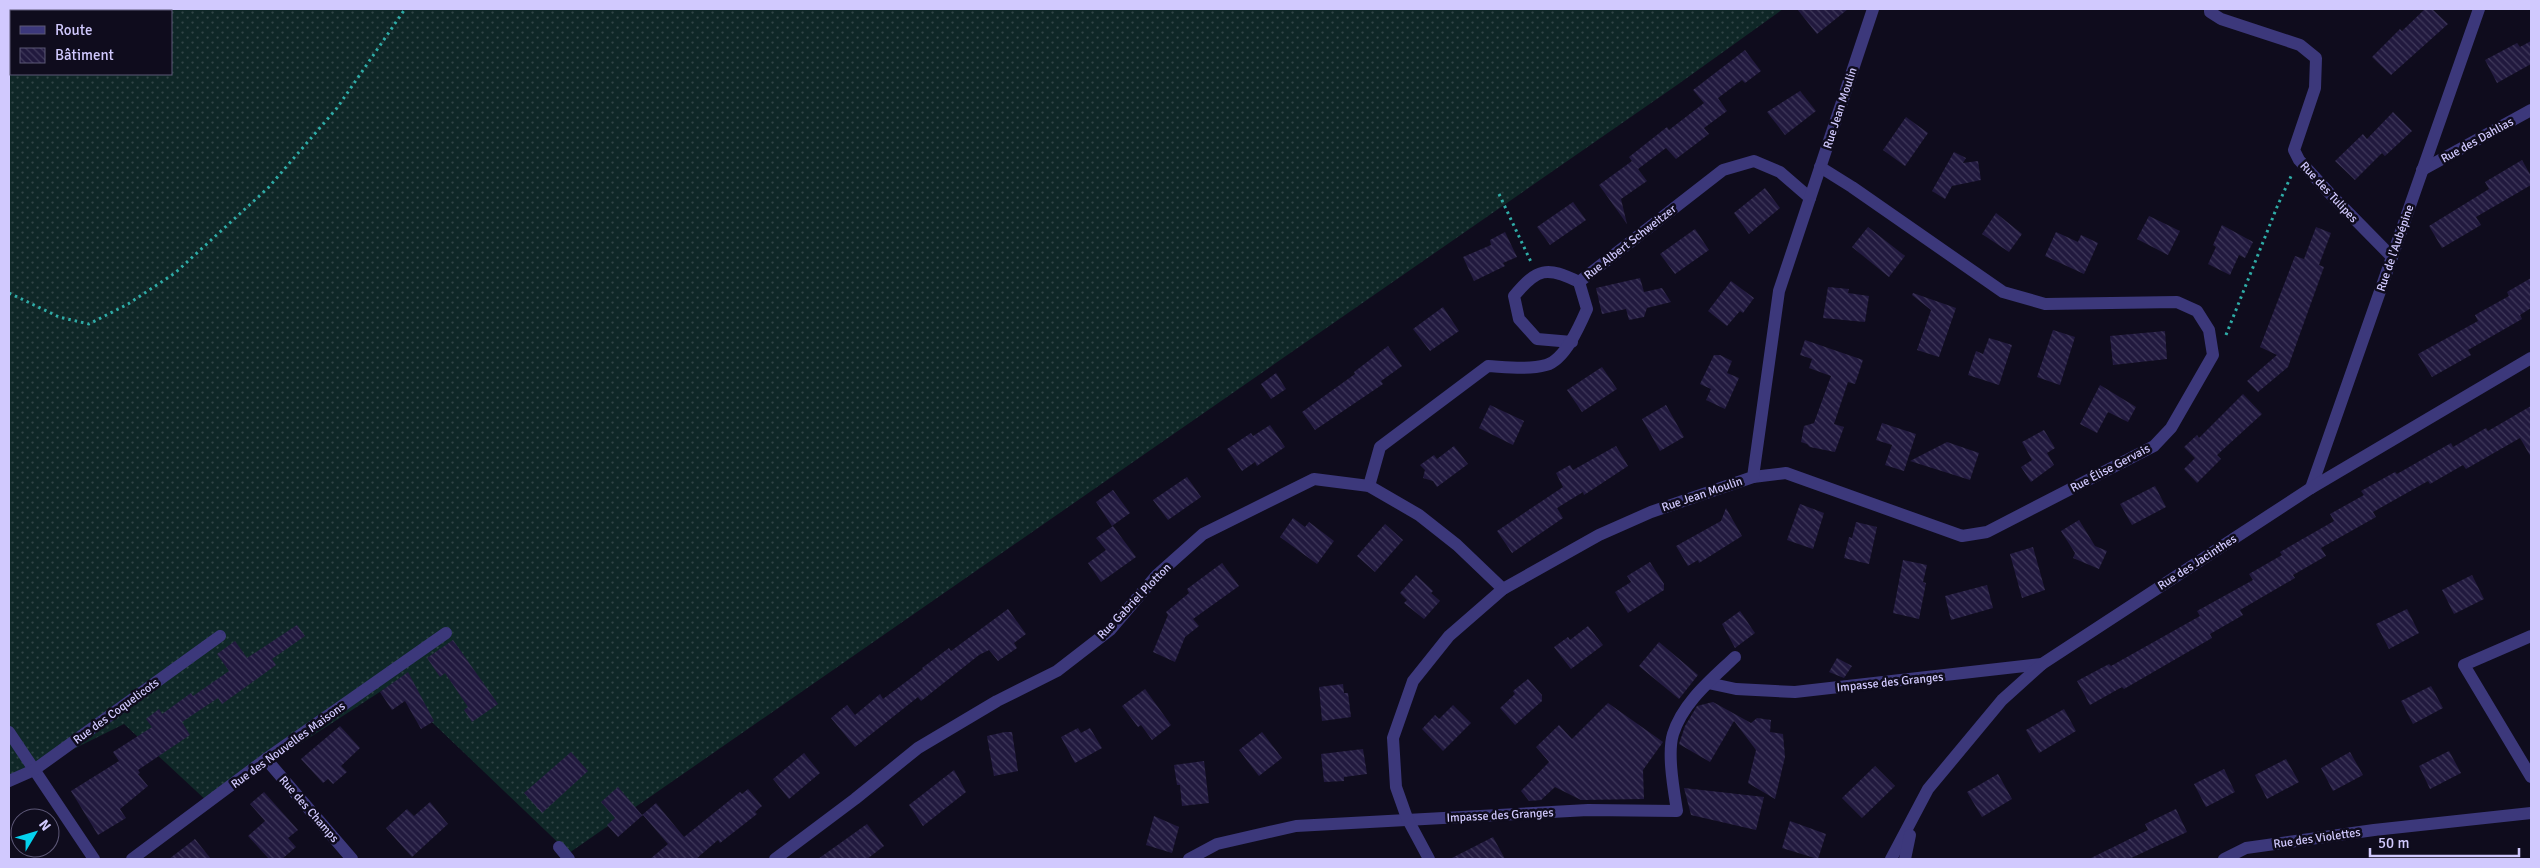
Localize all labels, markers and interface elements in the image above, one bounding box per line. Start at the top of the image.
legend [10,10,172,75]
text: Route [55,21,92,39]
text: Bâtiment [55,46,114,64]
street label: Rue Jean Moulin [1820,66,1861,151]
street label: Rue des Dahlias [2438,114,2516,167]
street label: Rue des Tulipes [2296,159,2361,226]
street label: Rue Albert Schweitzer [1581,201,1680,283]
street label: Rue de l'Aubépine [2374,203,2417,294]
street label: Rue Élise Gervais [2068,441,2153,496]
street label: Rue Jean Moulin [1660,474,1745,515]
street label: Rue des Jacinthes [2155,531,2240,594]
street label: Rue Gabriel Plotton [1094,560,1174,642]
street label: Impasse des Granges [1836,669,1944,696]
street label: Rue des Coquelicots [70,675,162,748]
street label: Rue des Nouvelles Maisons [228,699,348,792]
street label: Rue des Champs [276,773,342,846]
street label: Impasse des Granges [1446,805,1554,826]
north arrow [10,808,60,858]
text: N [35,816,55,834]
street label: Rue des Violettes [2273,825,2362,852]
scale bar [2370,826,2519,858]
text: 50 m [2378,834,2409,852]

